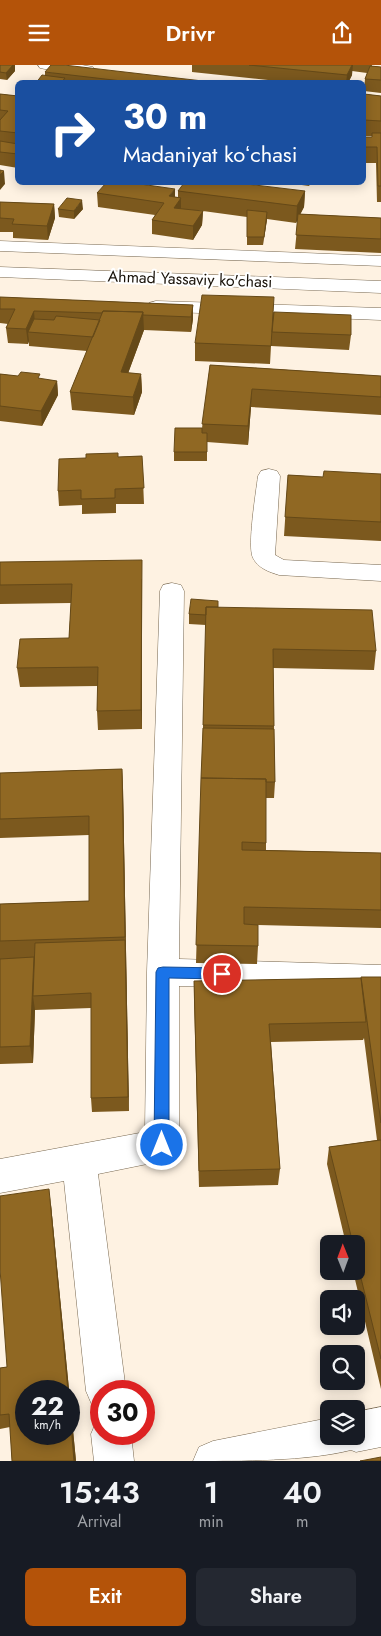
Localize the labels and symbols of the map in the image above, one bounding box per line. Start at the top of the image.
street label: Ahmad Yassaviy ko'chasi [107,265,273,293]
pin [201,953,243,995]
position arrow [135,1118,187,1170]
north arrow [320,1235,365,1280]
speed limit sign: 30 [90,1380,155,1445]

